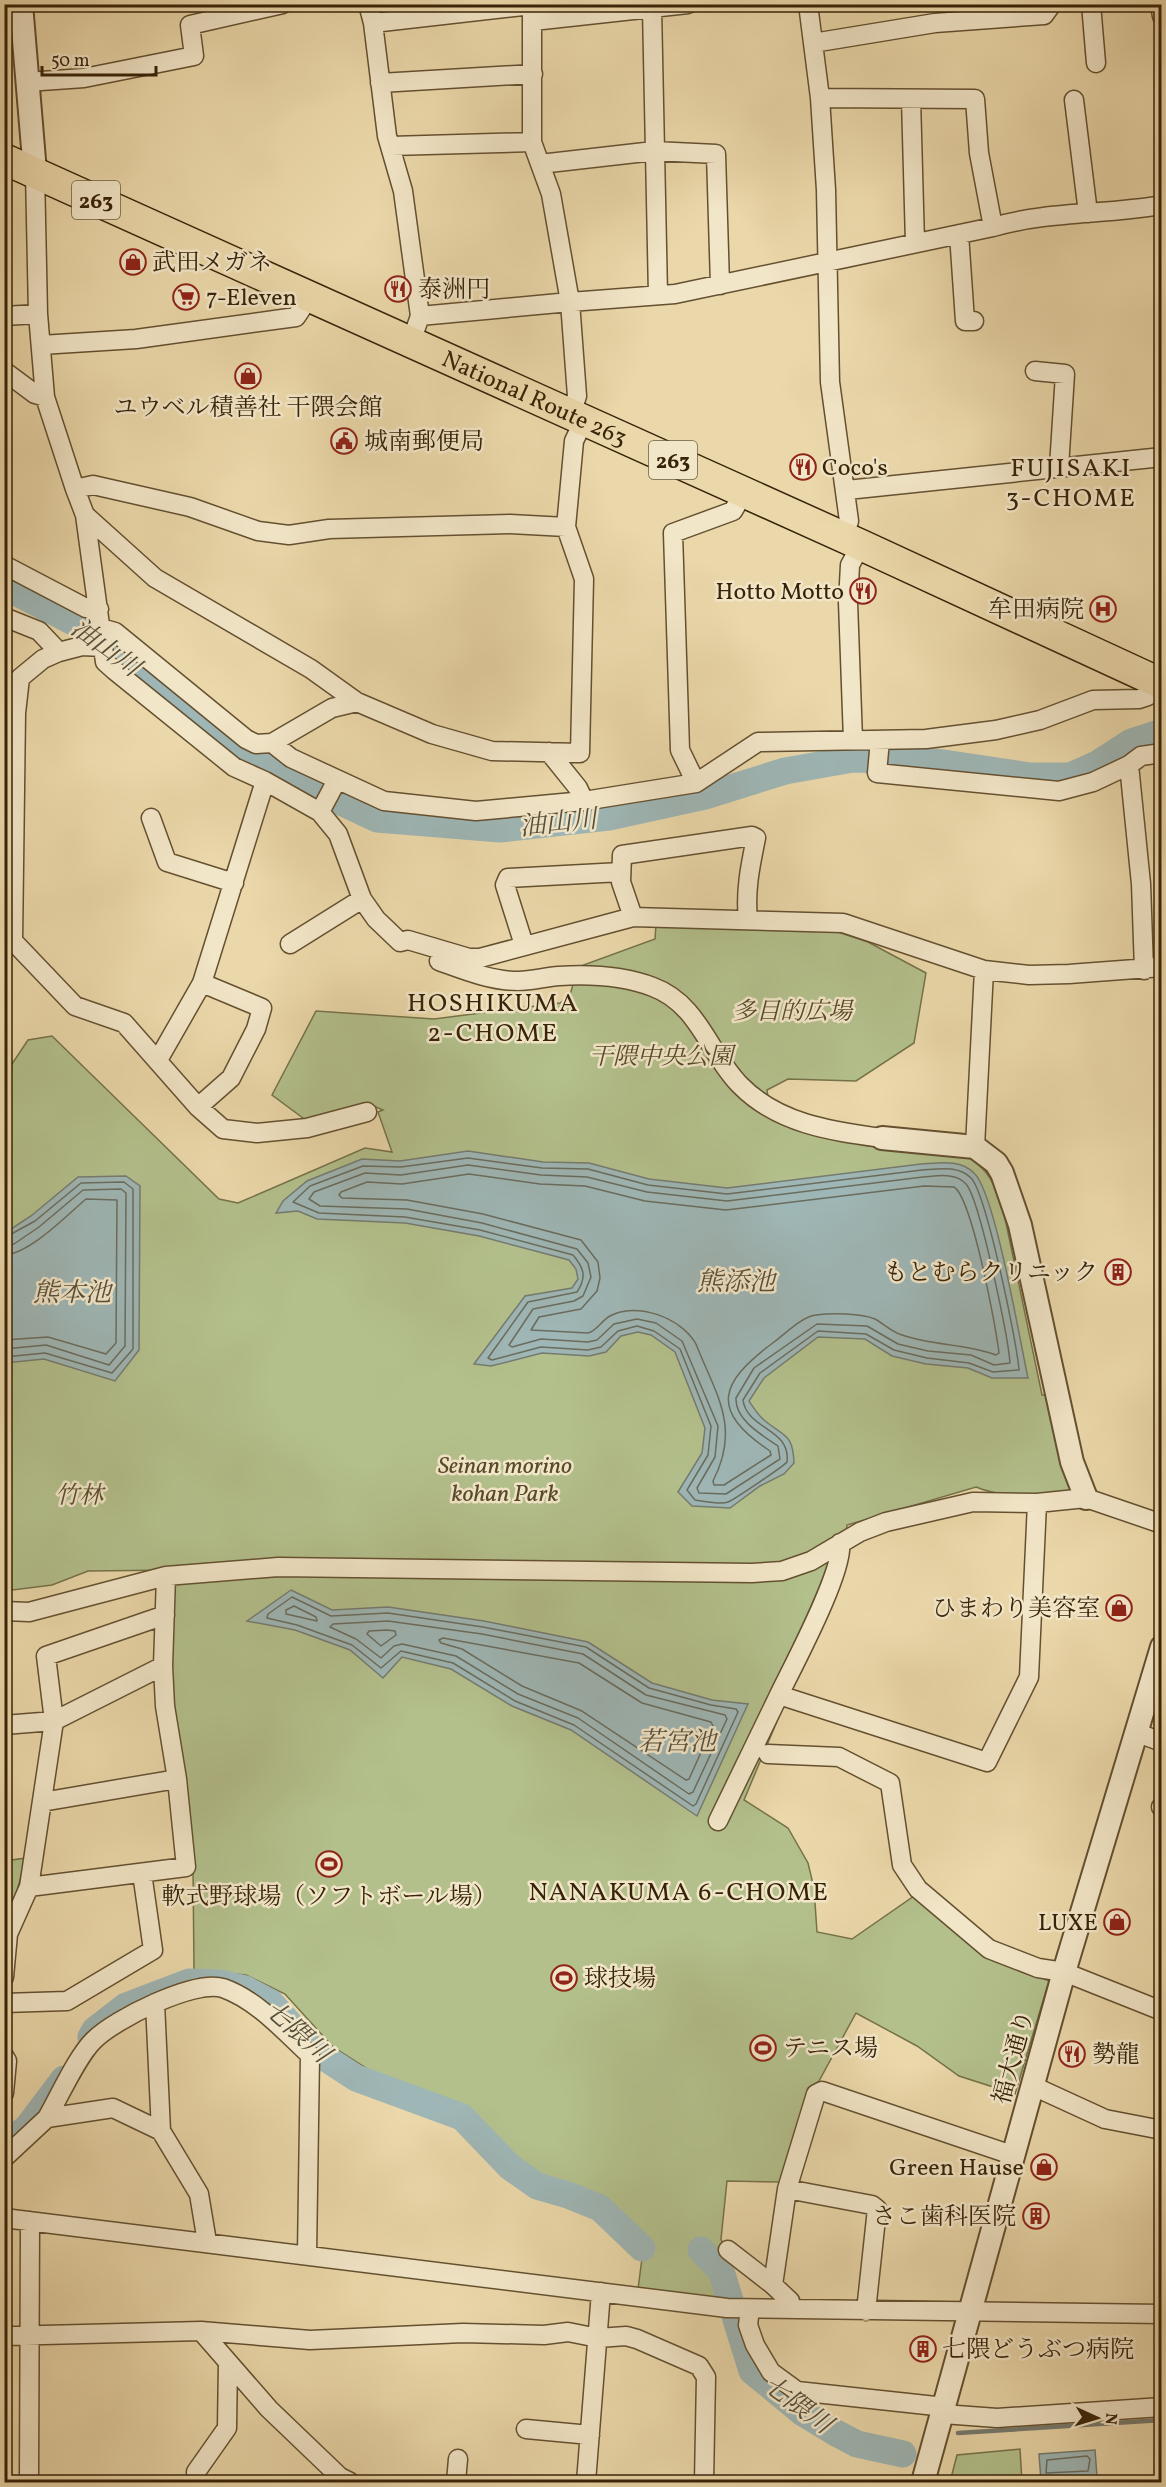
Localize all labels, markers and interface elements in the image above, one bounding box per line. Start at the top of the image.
scale bar [42,39,156,77]
text: 50 m [51,49,90,74]
road number: 263 [72,181,120,219]
shop icon: 武田メガネ [118,247,148,277]
place label: 武田メガネ [152,247,272,281]
restaurant icon: 泰洲円 [383,274,413,304]
place label: 泰洲円 [418,274,490,308]
supermarket icon: 7-Eleven [171,282,201,312]
place label: 7-Eleven [206,282,297,316]
street label: National Route 263 [436,343,632,456]
shop icon: ユウベル積善社 干隈会館 [233,361,263,391]
place label: ユウベル積善社 干隈会館 [114,392,382,426]
public building icon: 城南郵便局 [329,426,359,456]
place label: 城南郵便局 [364,426,484,460]
road number: 263 [649,441,697,479]
district label: FUJISAKI 3-CHOME [1006,451,1136,517]
restaurant icon: Coco's [788,452,818,482]
place label: Coco's [822,452,888,486]
place label: Hotto Motto [715,576,844,610]
restaurant icon: Hotto Motto [848,576,878,606]
place label: 牟田病院 [988,594,1084,628]
hospital icon: 牟田病院 [1088,594,1118,624]
water label: 油山川 [63,611,149,688]
water label: 油山川 [518,802,602,846]
district label: HOSHIKUMA 2-CHOME [407,986,579,1052]
park label: 多目的広場 [732,996,854,1030]
park label: 干隈中央公園 [589,1041,737,1075]
place label: もとむらクリニック [883,1257,1098,1291]
building icon: もとむらクリニック [1103,1257,1133,1287]
water label: 熊添池 [697,1265,778,1301]
water label: 熊本池 [33,1276,114,1312]
park label: Seinan morino kohan Park [438,1450,572,1512]
park label: 竹林 [55,1480,106,1514]
place label: ひまわり美容室 [932,1593,1100,1627]
shop icon: ひまわり美容室 [1104,1593,1134,1623]
water label: 若宮池 [638,1725,719,1761]
sports icon: 軟式野球場（ソフトボール場） [314,1849,344,1879]
district label: NANAKUMA 6-CHOME [528,1875,830,1911]
place label: 軟式野球場（ソフトボール場） [161,1881,497,1915]
place label: LUXE [1038,1907,1098,1941]
shop icon: LUXE [1102,1907,1132,1937]
sports icon: 球技場 [549,1963,579,1993]
place label: 球技場 [584,1963,656,1997]
water label: 七隈川 [256,1993,340,2074]
street label: 福大通り [986,2007,1044,2108]
sports icon: テニス場 [748,2033,778,2063]
place label: テニス場 [783,2033,878,2067]
restaurant icon: 勢龍 [1057,2039,1087,2069]
place label: 勢龍 [1092,2039,1140,2073]
place label: Green Hause [889,2152,1024,2186]
shop icon: Green Hause [1029,2152,1059,2182]
place label: さこ歯科医院 [872,2201,1016,2235]
building icon: さこ歯科医院 [1021,2201,1051,2231]
building icon: 七隈どうぶつ病院 [908,2334,938,2364]
place label: 七隈どうぶつ病院 [942,2334,1134,2368]
water label: 七隈川 [755,2368,841,2445]
north arrow [1067,2388,1127,2448]
text: N [1099,2412,1121,2426]

